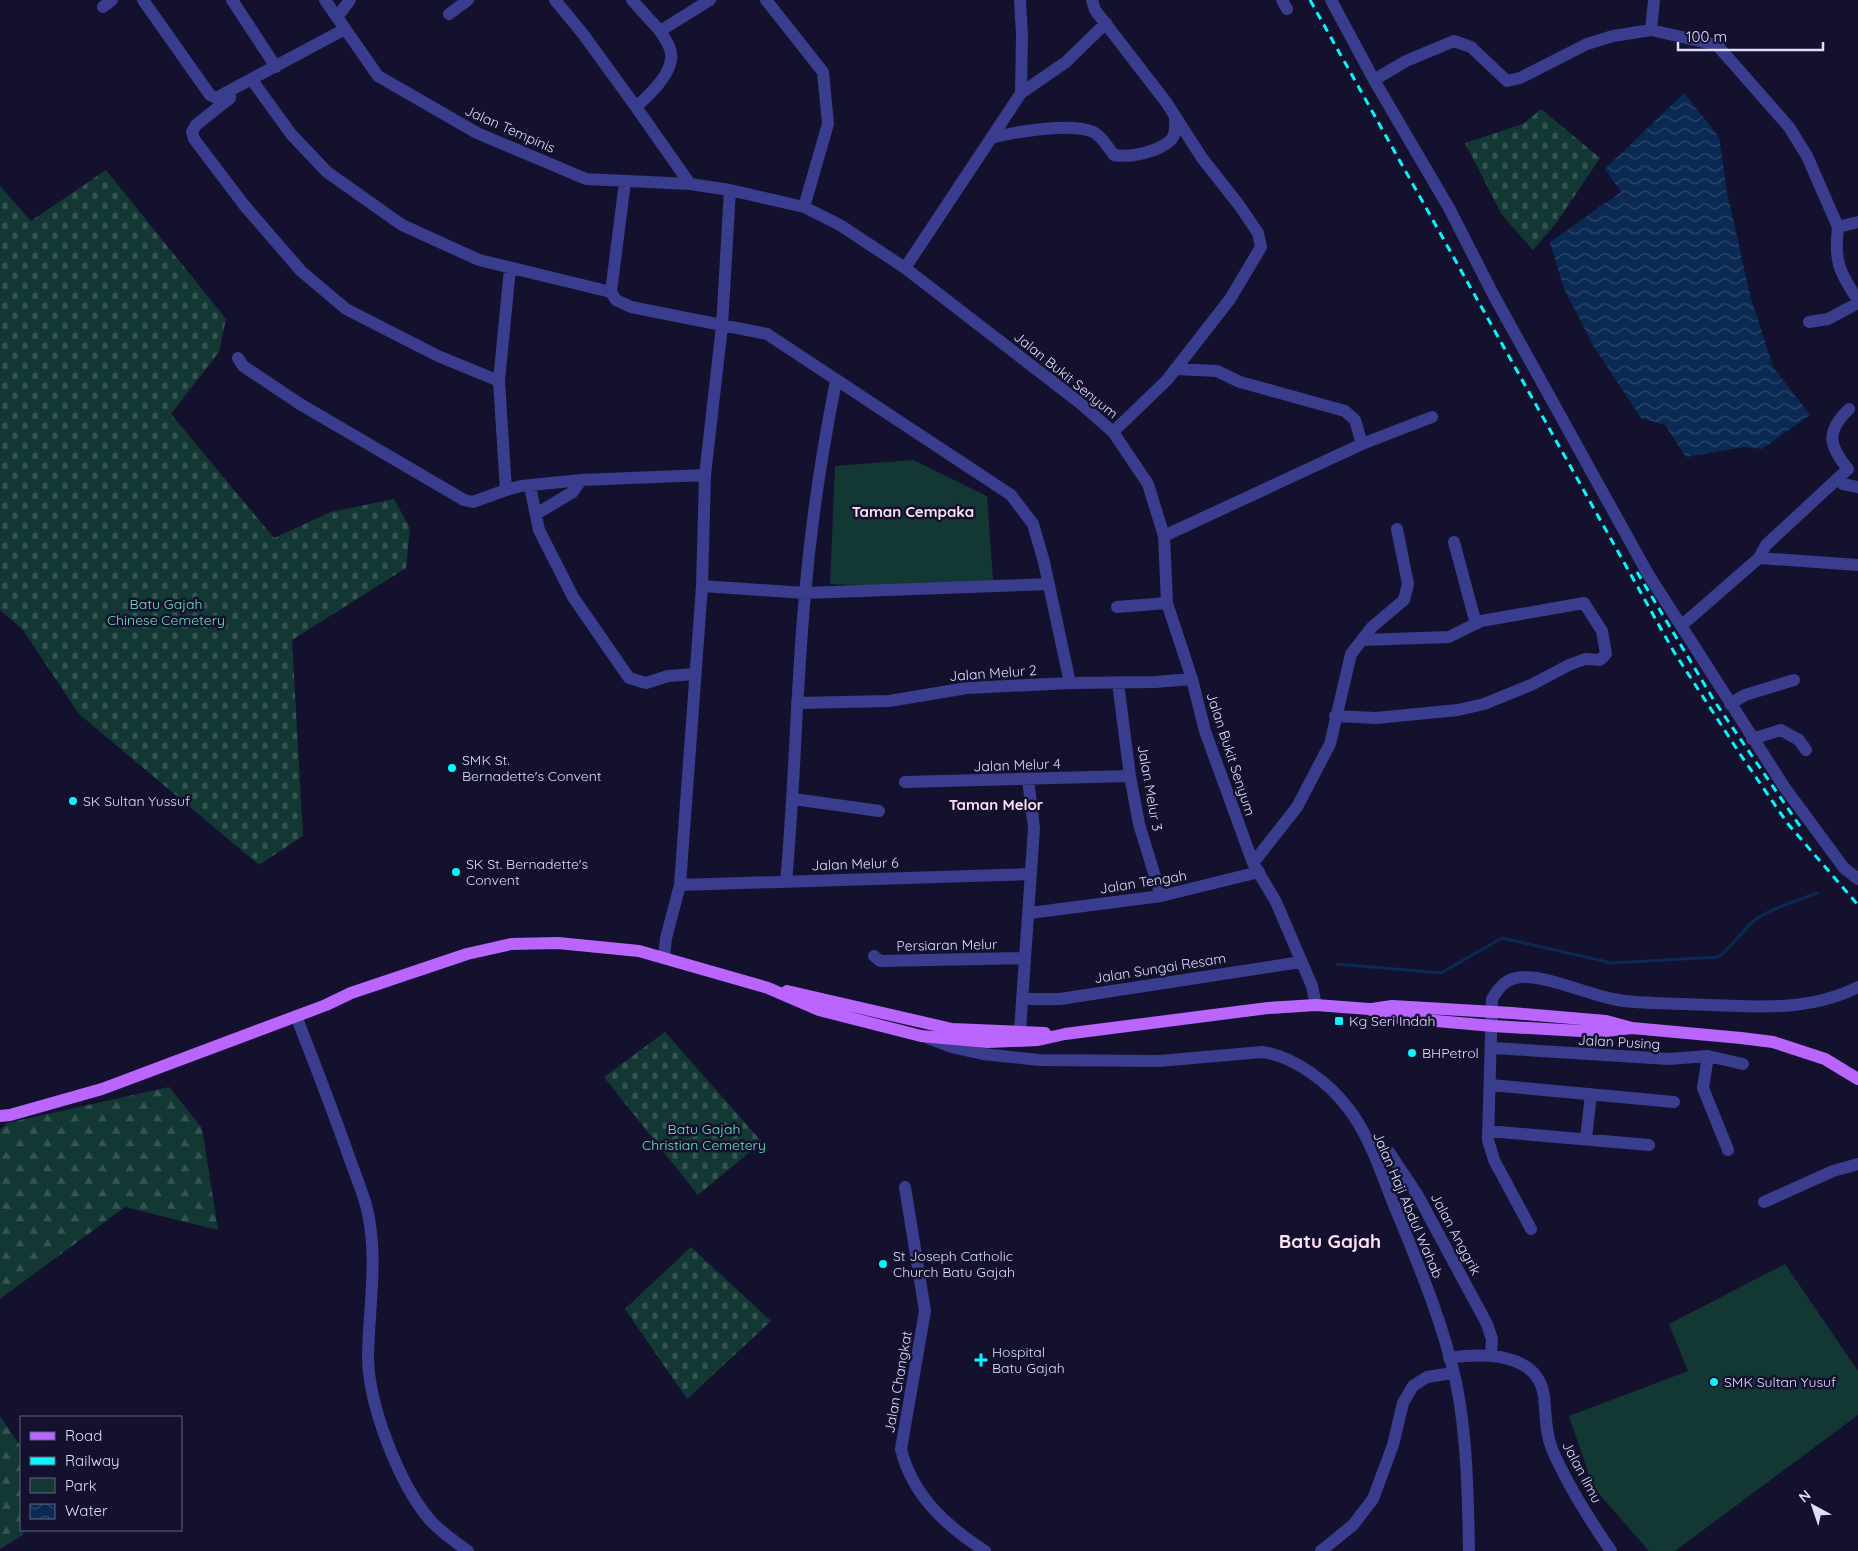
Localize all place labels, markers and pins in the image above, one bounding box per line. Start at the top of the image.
place label: SMK St. Bernadette's Convent [462,751,602,785]
marker: SMK St. Bernadette's Convent [446,762,458,774]
place label: SK Sultan Yussuf [83,792,190,810]
marker: SK Sultan Yussuf [67,795,79,807]
place label: SK St. Bernadette's Convent [466,855,588,889]
marker: SK St. Bernadette's Convent [450,866,462,878]
place label: Kg Seri Indah [1349,1012,1436,1030]
marker: Kg Seri Indah [1333,1015,1345,1027]
place label: BHPetrol [1422,1044,1479,1062]
marker: BHPetrol [1406,1047,1418,1059]
place label: St Joseph Catholic Church Batu Gajah [893,1247,1015,1281]
marker: St Joseph Catholic Church Batu Gajah [877,1258,889,1270]
place label: Hospital Batu Gajah [992,1343,1065,1377]
marker: Hospital Batu Gajah [974,1353,988,1367]
place label: SMK Sultan Yusuf [1724,1373,1836,1391]
marker: SMK Sultan Yusuf [1708,1376,1720,1388]

